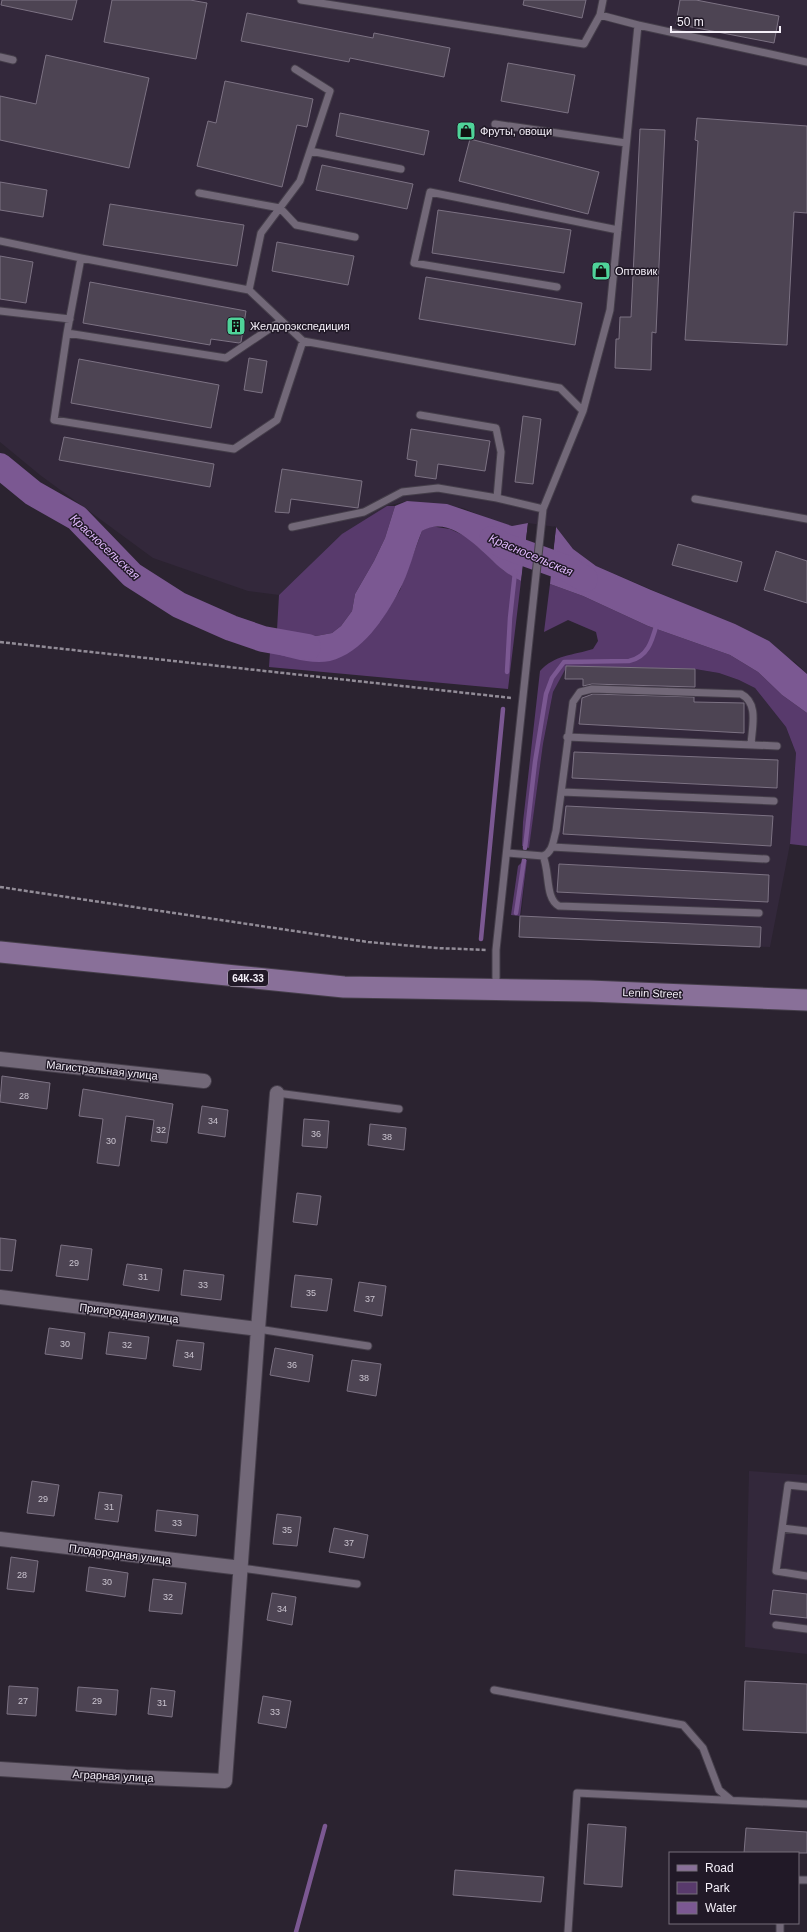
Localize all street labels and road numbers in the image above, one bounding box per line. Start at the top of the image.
road number: 64К-33 [228,970,268,986]
street label: Lenin Street [622,986,682,1000]
street label: Магистральная улица [46,1058,159,1082]
street label: Пригородная улица [79,1301,180,1325]
street label: Плодородная улица [68,1542,173,1566]
street label: Аграрная улица [72,1768,155,1784]

